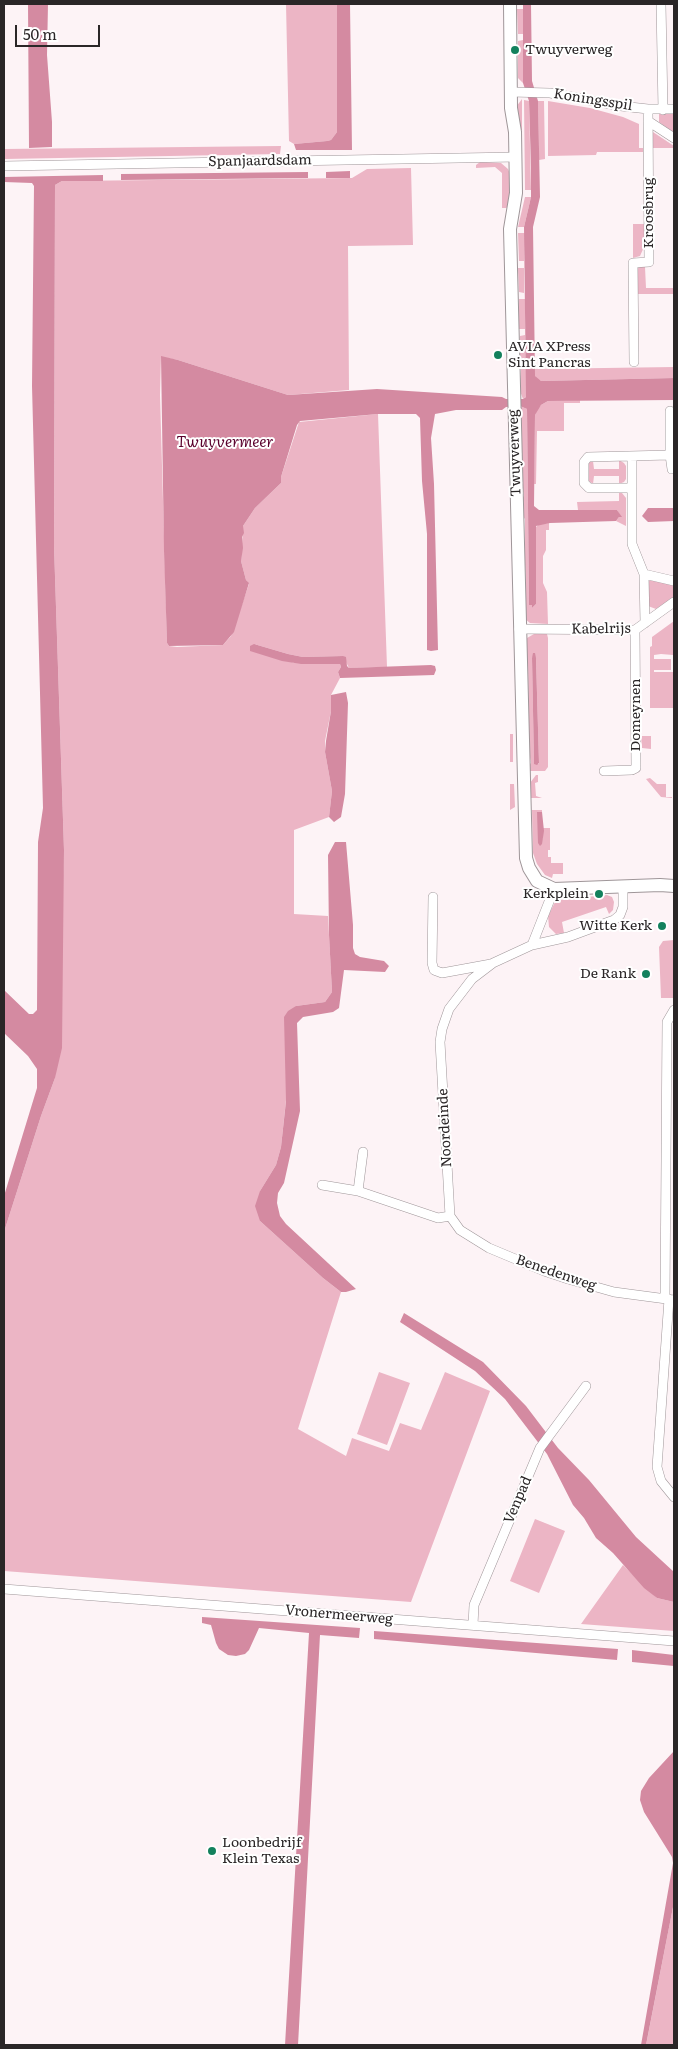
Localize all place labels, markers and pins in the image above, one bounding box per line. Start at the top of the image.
place label: Twuyverweg [525,42,612,58]
marker: Twuyverweg [509,44,521,56]
place label: AVIA XPress Sint Pancras [508,339,591,372]
marker: AVIA XPress Sint Pancras [492,349,504,361]
place label: Kerkplein [523,886,589,902]
marker: Kerkplein [593,888,605,900]
place label: Witte Kerk [579,918,652,934]
marker: Witte Kerk [656,920,668,932]
place label: De Rank [580,966,636,982]
marker: De Rank [640,968,652,980]
place label: Loonbedrijf Klein Texas [222,1835,301,1868]
marker: Loonbedrijf Klein Texas [206,1845,218,1857]

